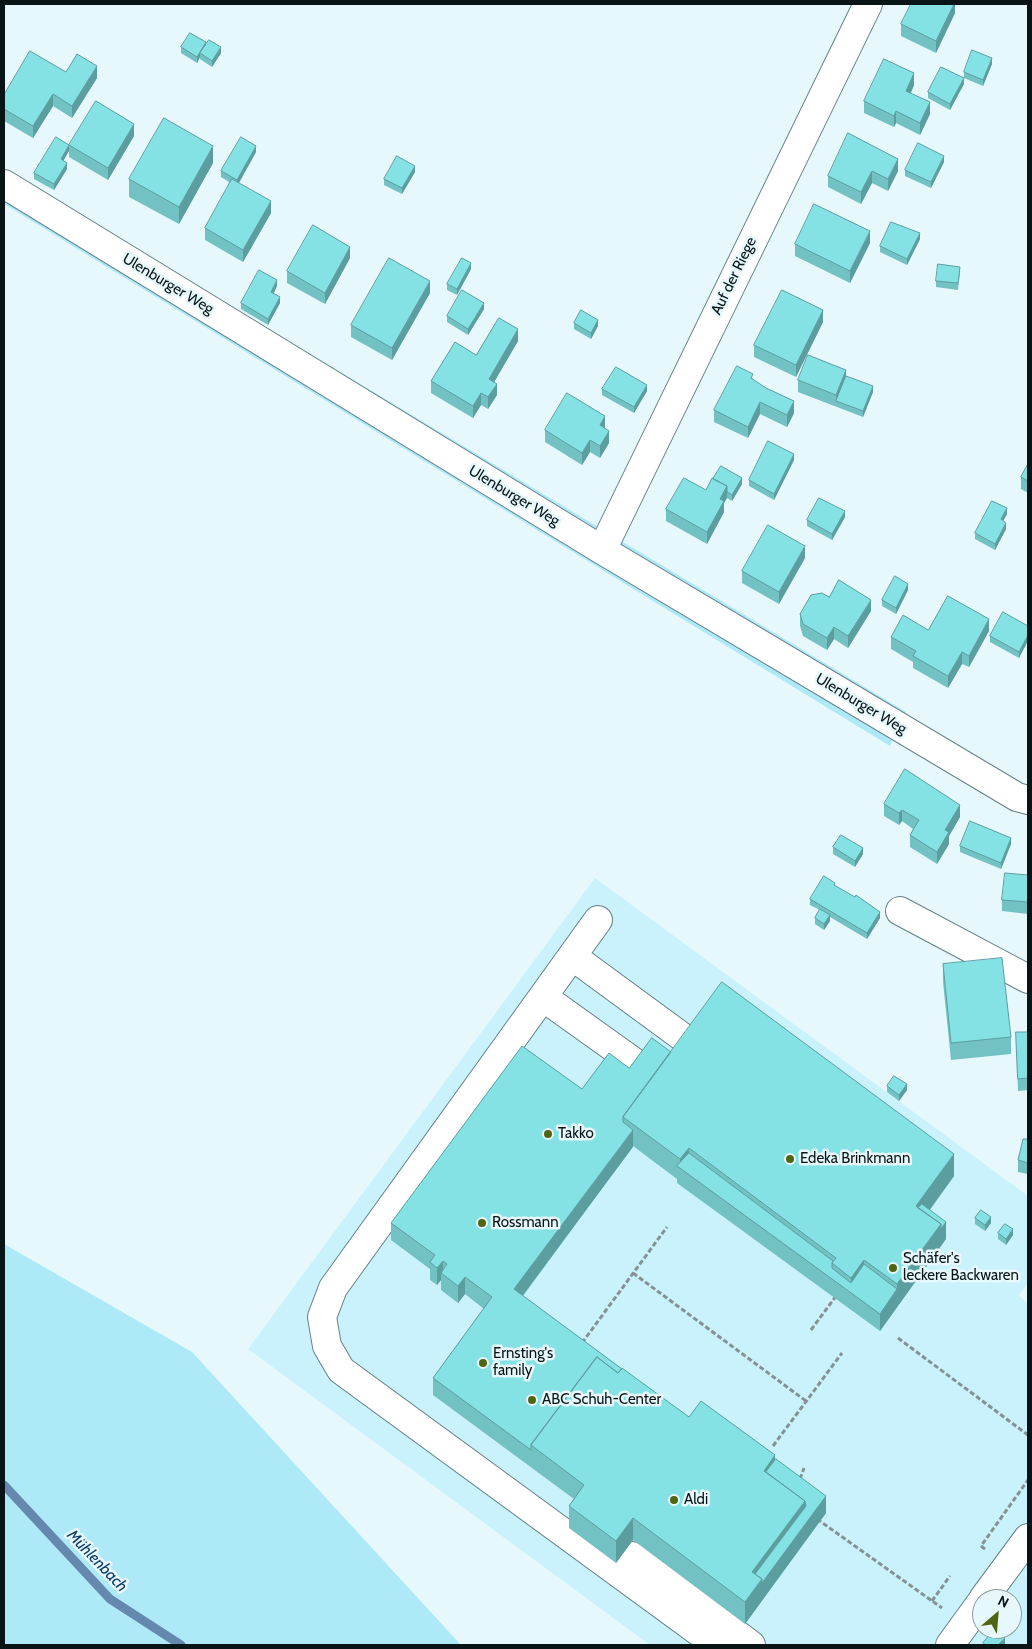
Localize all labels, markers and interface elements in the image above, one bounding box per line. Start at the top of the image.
street label: Auf der Riege [707,234,761,318]
street label: Ulenburger Weg [119,250,217,318]
street label: Ulenburger Weg [465,462,563,530]
street label: Ulenburger Weg [812,670,910,738]
place label: Takko [558,1125,594,1143]
marker: Takko [542,1128,554,1140]
place label: Edeka Brinkmann [800,1150,910,1168]
marker: Edeka Brinkmann [784,1153,796,1165]
place label: Rossmann [492,1214,559,1232]
marker: Rossmann [476,1217,488,1229]
place label: Schäfer's leckere Backwaren [903,1250,1019,1285]
marker: Schäfer's leckere Backwaren [887,1262,899,1274]
place label: Ernsting's family [493,1345,553,1380]
marker: Ernsting's family [477,1357,489,1369]
place label: ABC Schuh-Center [542,1391,661,1409]
marker: ABC Schuh-Center [526,1394,538,1406]
place label: Aldi [684,1491,708,1509]
marker: Aldi [668,1494,680,1506]
water label: Mühlenbach [63,1526,131,1596]
north arrow [972,1589,1022,1639]
text: N [995,1591,1012,1612]

